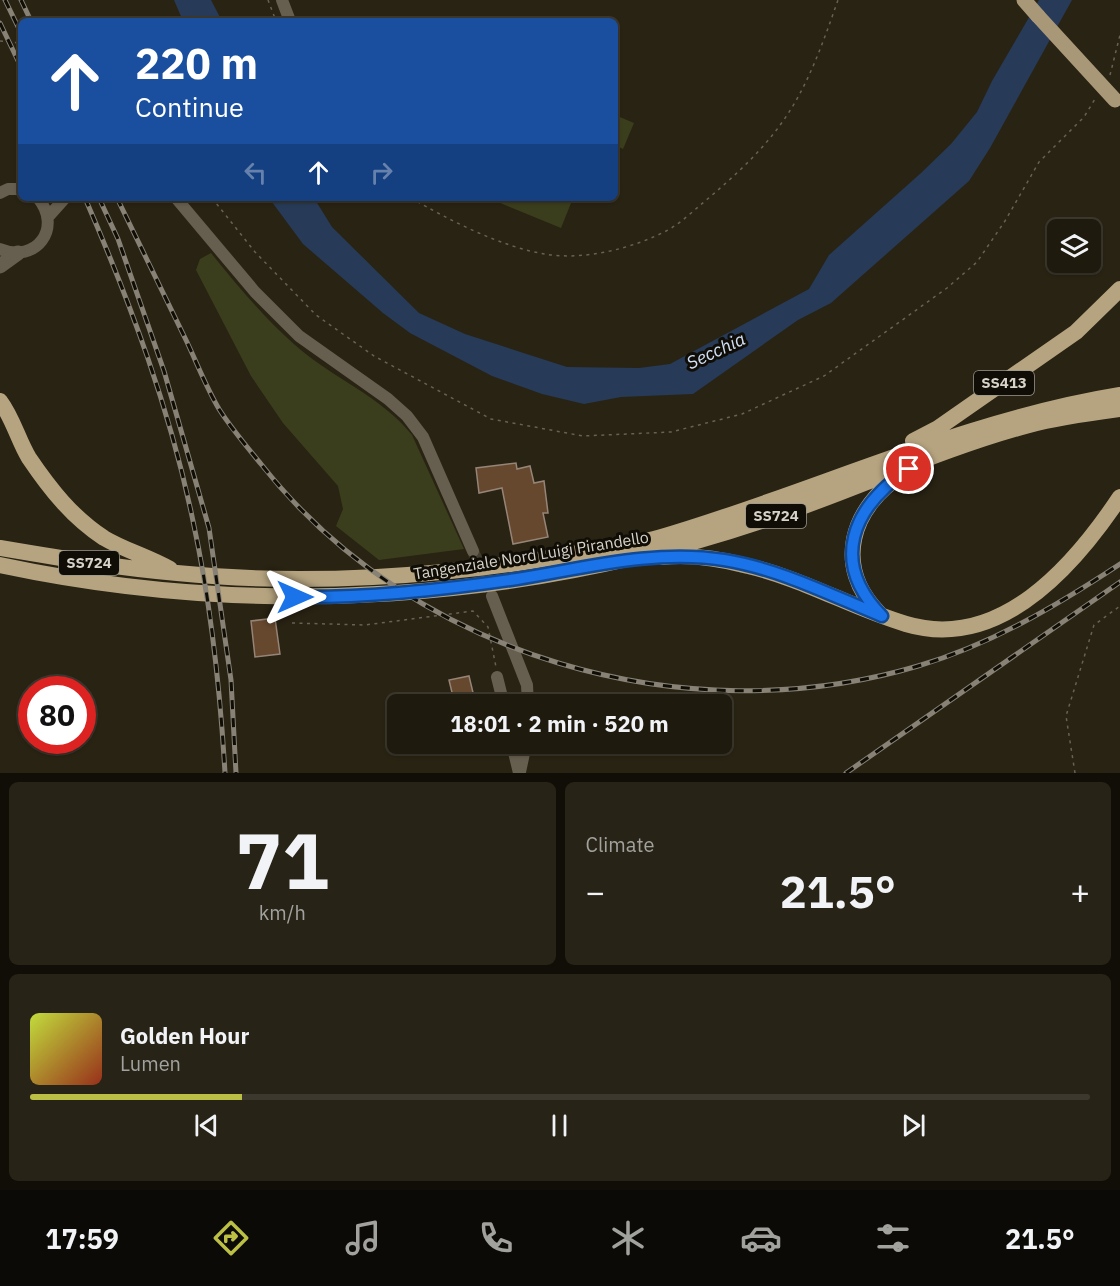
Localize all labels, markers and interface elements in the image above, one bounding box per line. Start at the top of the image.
text: 220 m [135,36,258,91]
icon: ahead [36,42,114,120]
text: Continue [135,89,244,124]
icon: left [239,156,272,189]
icon: ahead [302,156,335,189]
icon: right [365,156,398,189]
map controls [1047,219,1101,273]
button: layers [1047,219,1101,273]
water label: Secchia [683,327,749,374]
road number: SS413 [974,371,1034,395]
pin [883,443,934,494]
icon: arrive [892,452,925,485]
road number: SS724 [746,504,806,528]
street label: Tangenziale Nord Luigi Pirandello [412,527,650,583]
road number: SS724 [59,551,119,575]
position arrow [263,565,327,629]
speed limit sign: 80 [18,676,96,754]
text: 18:01 · 2 min · 520 m [450,709,669,738]
text: 71 [235,809,329,910]
text: Climate [586,831,654,858]
text: 21.5° [780,862,896,920]
text: − [586,870,605,913]
text: + [1070,870,1090,913]
text: km/h [259,899,306,926]
text: Golden Hour [120,1021,249,1050]
text: Lumen [120,1050,181,1077]
icon: previous [190,1109,223,1142]
icon: pause [543,1109,576,1142]
icon: next [897,1109,930,1142]
icon: directions [210,1217,252,1259]
icon: music [342,1217,384,1259]
icon: phone [475,1217,517,1259]
icon: climate [607,1217,649,1259]
icon: car [740,1217,782,1259]
icon: filters [872,1217,914,1259]
text: 17:59 [45,1221,119,1256]
text: 21.5° [1005,1221,1075,1256]

